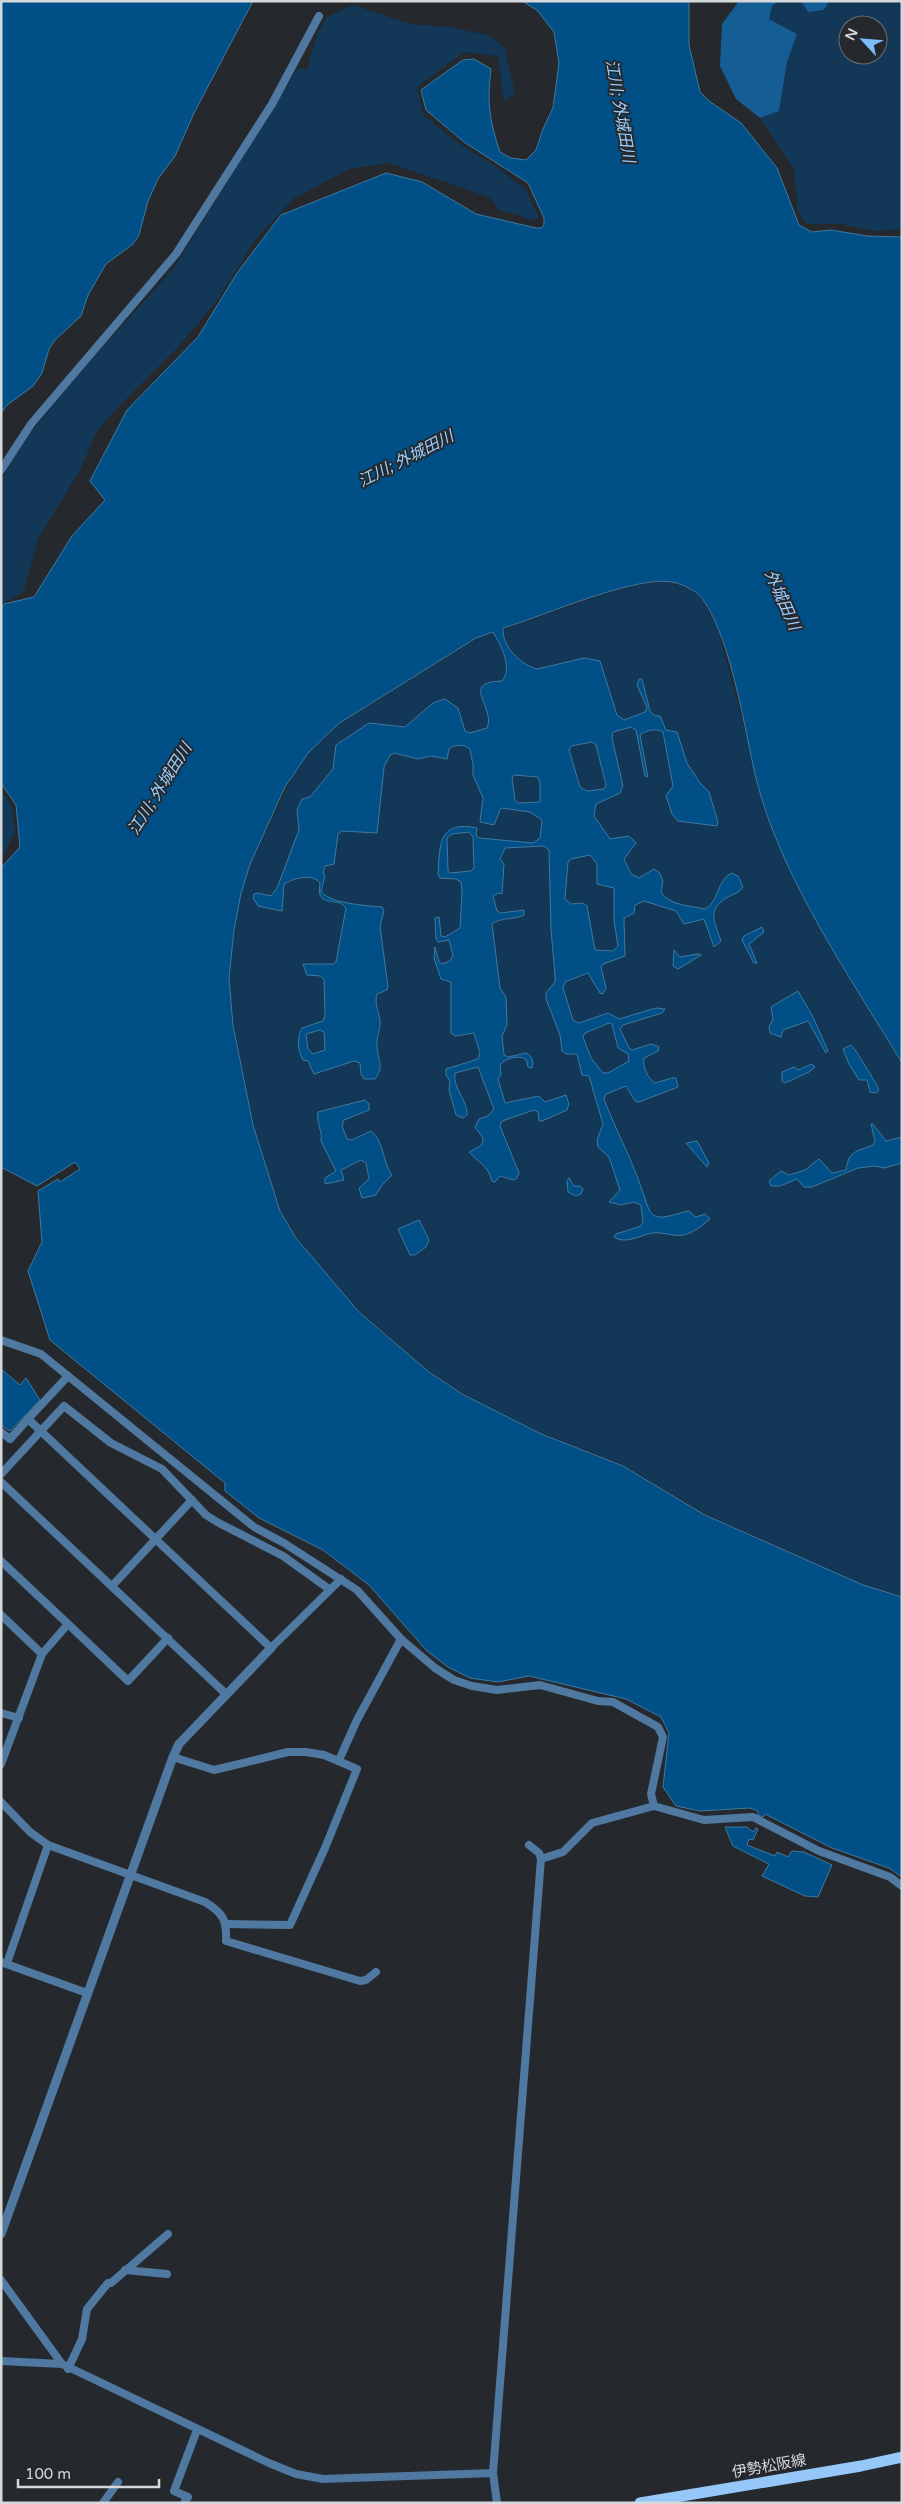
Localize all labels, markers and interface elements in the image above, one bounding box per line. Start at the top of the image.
north arrow [838,15,888,65]
text: N [842,26,862,43]
water label: 江川; 外城田川 [601,58,639,166]
water label: 江川; 外城田川 [355,426,459,492]
water label: 外城田川 [760,567,805,635]
water label: 江川; 外城田川 [124,738,197,839]
street label: 伊勢松阪線 [730,2451,808,2481]
scale bar [18,2456,159,2488]
text: 100 m [25,2465,71,2483]

